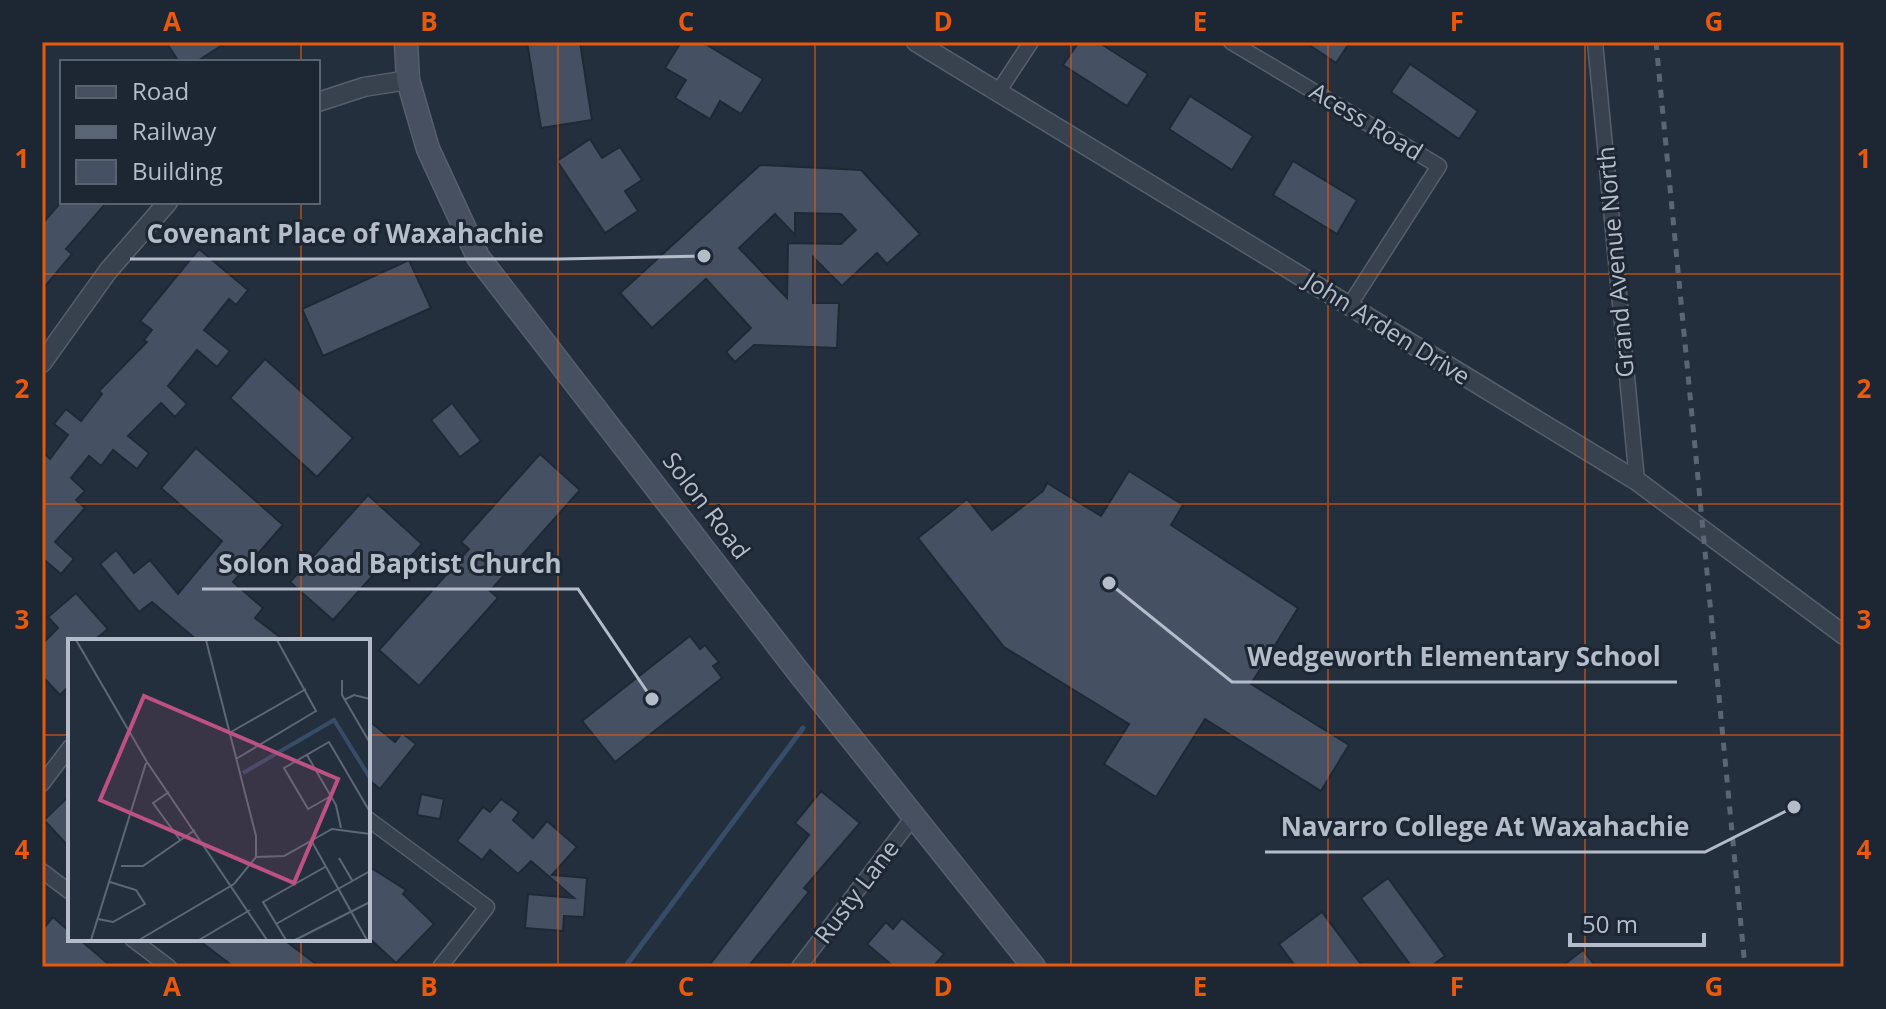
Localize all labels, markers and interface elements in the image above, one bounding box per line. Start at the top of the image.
text: A [163,3,181,39]
text: B [420,3,438,39]
text: C [678,3,694,39]
text: D [933,3,953,39]
text: E [1193,3,1207,39]
text: F [1450,3,1464,39]
text: G [1705,3,1723,39]
legend [60,60,320,204]
text: Road [132,74,189,107]
street label: Acess Road [1304,74,1429,167]
text: Railway [132,114,217,147]
text: 1 [15,140,29,176]
text: 1 [1857,140,1871,176]
street label: Grand Avenue North [1588,145,1641,379]
text: Building [132,154,223,187]
callout: Covenant Place of Waxahachie [130,209,560,259]
text: Covenant Place of Waxahachie [146,215,544,251]
street label: John Arden Drive [1297,262,1477,392]
text: 2 [15,370,30,406]
text: 2 [1857,370,1872,406]
street label: Solon Road [656,445,758,565]
callout: Solon Road Baptist Church [202,539,578,589]
text: Solon Road Baptist Church [218,545,562,581]
text: 3 [15,601,29,637]
text: 3 [1857,601,1871,637]
callout: Wedgeworth Elementary School [1232,632,1677,682]
text: Wedgeworth Elementary School [1247,638,1661,674]
inset map [68,639,370,941]
callout: Navarro College At Waxahachie [1265,802,1705,852]
text: Navarro College At Waxahachie [1281,808,1689,844]
text: 4 [15,831,30,867]
text: 4 [1857,831,1872,867]
street label: Rusty Lane [806,833,906,950]
scale bar [1570,897,1704,947]
text: 50 m [1582,907,1638,940]
text: A [163,968,181,1004]
text: B [420,968,438,1004]
text: C [678,968,694,1004]
text: D [933,968,953,1004]
text: E [1193,968,1207,1004]
text: F [1450,968,1464,1004]
text: G [1705,968,1723,1004]

